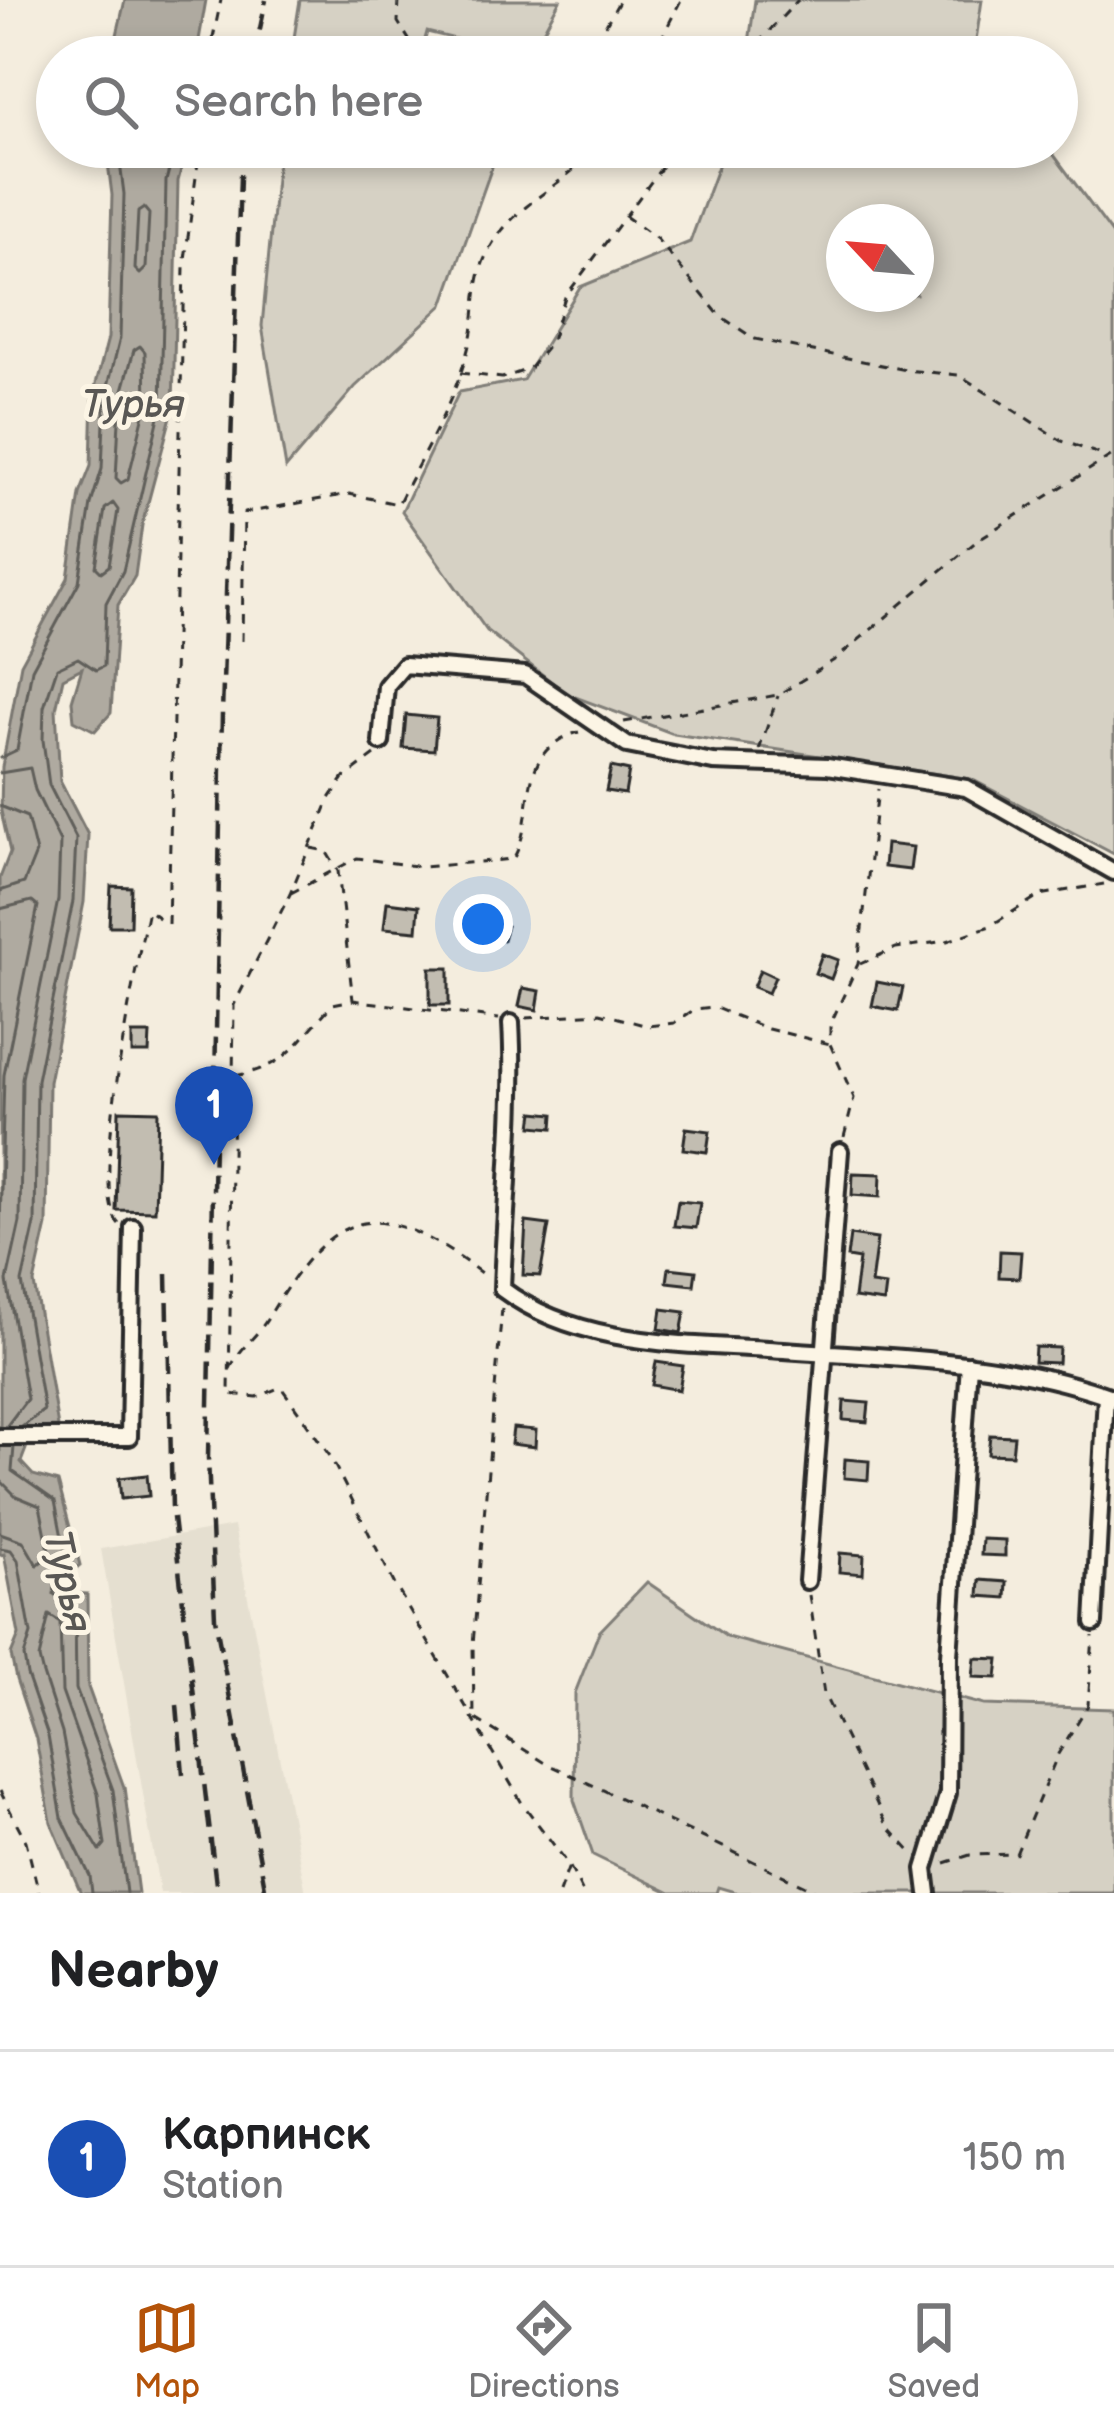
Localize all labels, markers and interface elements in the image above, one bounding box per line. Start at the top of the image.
search box [36,36,1078,168]
icon: search [78,69,144,135]
text: Search here [174,75,423,130]
north arrow [826,204,934,312]
water label: Турья [81,382,185,429]
your location [453,894,513,954]
pin: 1 [175,1066,253,1165]
water label: Турья [32,1526,101,1638]
text: Nearby [48,1941,219,2002]
text: Карпинск [162,2108,370,2163]
text: 1 [79,2135,95,2182]
text: 150 m [963,2135,1066,2182]
text: Station [162,2163,284,2210]
tab: Map [134,2295,200,2407]
tab: Directions [468,2295,620,2407]
tab: Saved [887,2295,980,2407]

